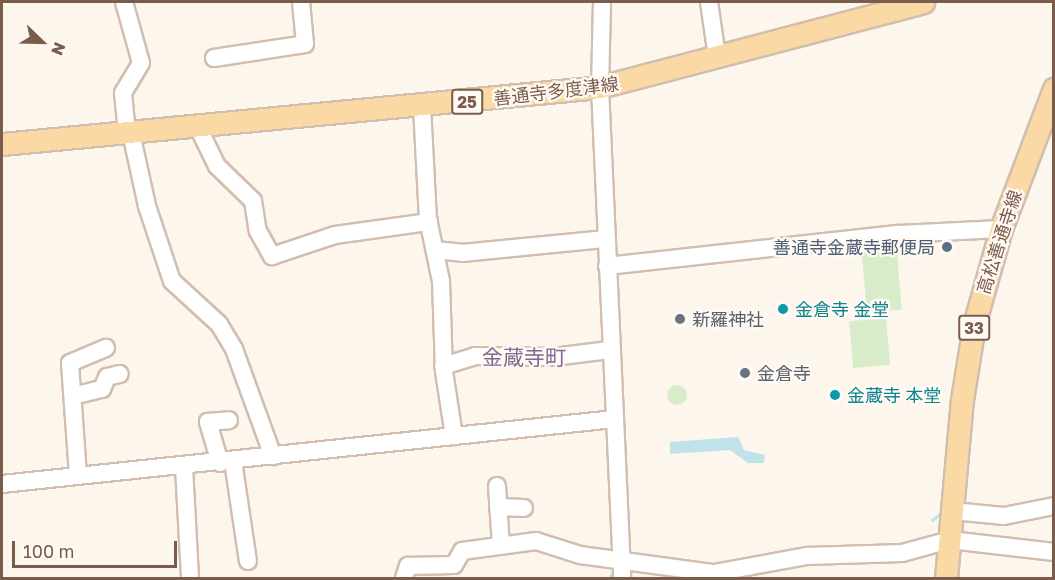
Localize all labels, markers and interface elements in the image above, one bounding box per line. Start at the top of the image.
north arrow [12,12,72,72]
text: N [47,40,70,59]
street label: 善通寺多度津線 [492,73,620,109]
road number: 25 [450,89,484,115]
street label: 高松善通寺線 [972,187,1026,297]
place label: 善通寺金蔵寺郵便局 [773,236,935,258]
marker: 善通寺金蔵寺郵便局 [940,240,954,254]
place label: 金倉寺 金堂 [795,298,889,320]
marker: 金倉寺 金堂 [776,302,790,316]
place label: 新羅神社 [692,308,764,330]
marker: 新羅神社 [673,312,687,326]
road number: 33 [958,315,990,341]
district label: 金蔵寺町 [482,344,566,370]
place label: 金倉寺 [757,362,811,384]
marker: 金倉寺 [738,366,752,380]
place label: 金蔵寺 本堂 [847,384,941,406]
marker: 金蔵寺 本堂 [828,388,842,402]
scale bar [15,529,180,567]
text: 100 m [23,540,74,562]

